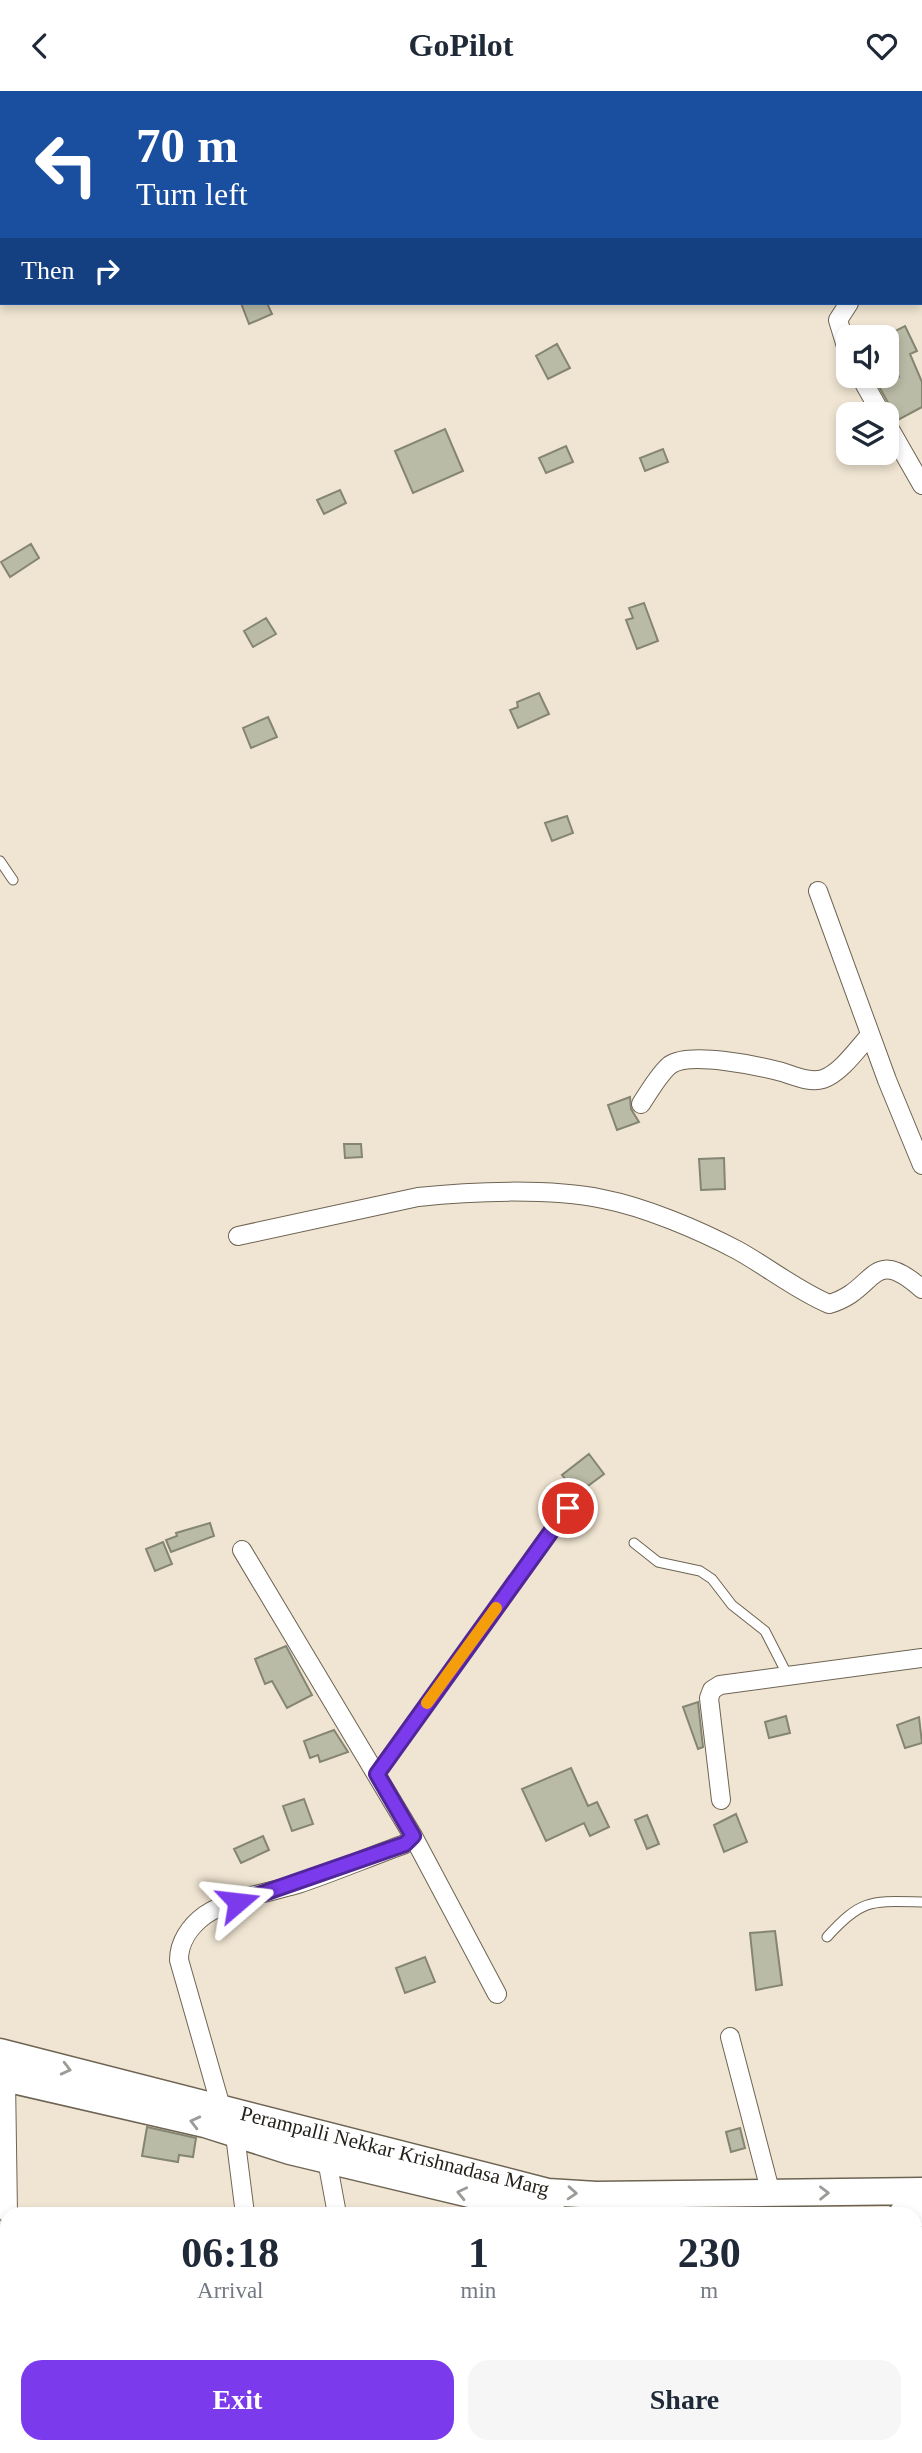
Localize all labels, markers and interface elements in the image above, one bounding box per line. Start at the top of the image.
icon: back [21,27,59,65]
text: GoPilot [409,27,513,63]
icon: heart [863,27,901,65]
text: 70 m [136,118,238,173]
icon: left [21,119,112,210]
text: Turn left [136,176,248,212]
icon: right [88,252,126,290]
text: Then [21,256,74,285]
map controls [836,325,899,465]
button: sound [836,325,899,388]
button: layers [836,402,899,465]
pin [538,1478,598,1538]
icon: arrive [549,1489,587,1527]
position arrow [201,1865,275,1939]
one-way arrow [60,2061,72,2075]
street label: Perampalli Nekkar Krishnadasa Marg [238,2101,552,2201]
one-way arrow [189,2116,201,2130]
one-way arrow [819,2185,830,2201]
one-way arrow [567,2186,578,2201]
one-way arrow [456,2187,468,2202]
text: 06:18 [181,2230,279,2276]
text: 1 [468,2230,489,2276]
text: 230 [678,2230,741,2276]
text: Arrival [197,2278,264,2303]
text: min [461,2278,496,2303]
text: m [700,2278,718,2303]
button: Exit [21,2360,454,2440]
button: Share [468,2360,901,2440]

